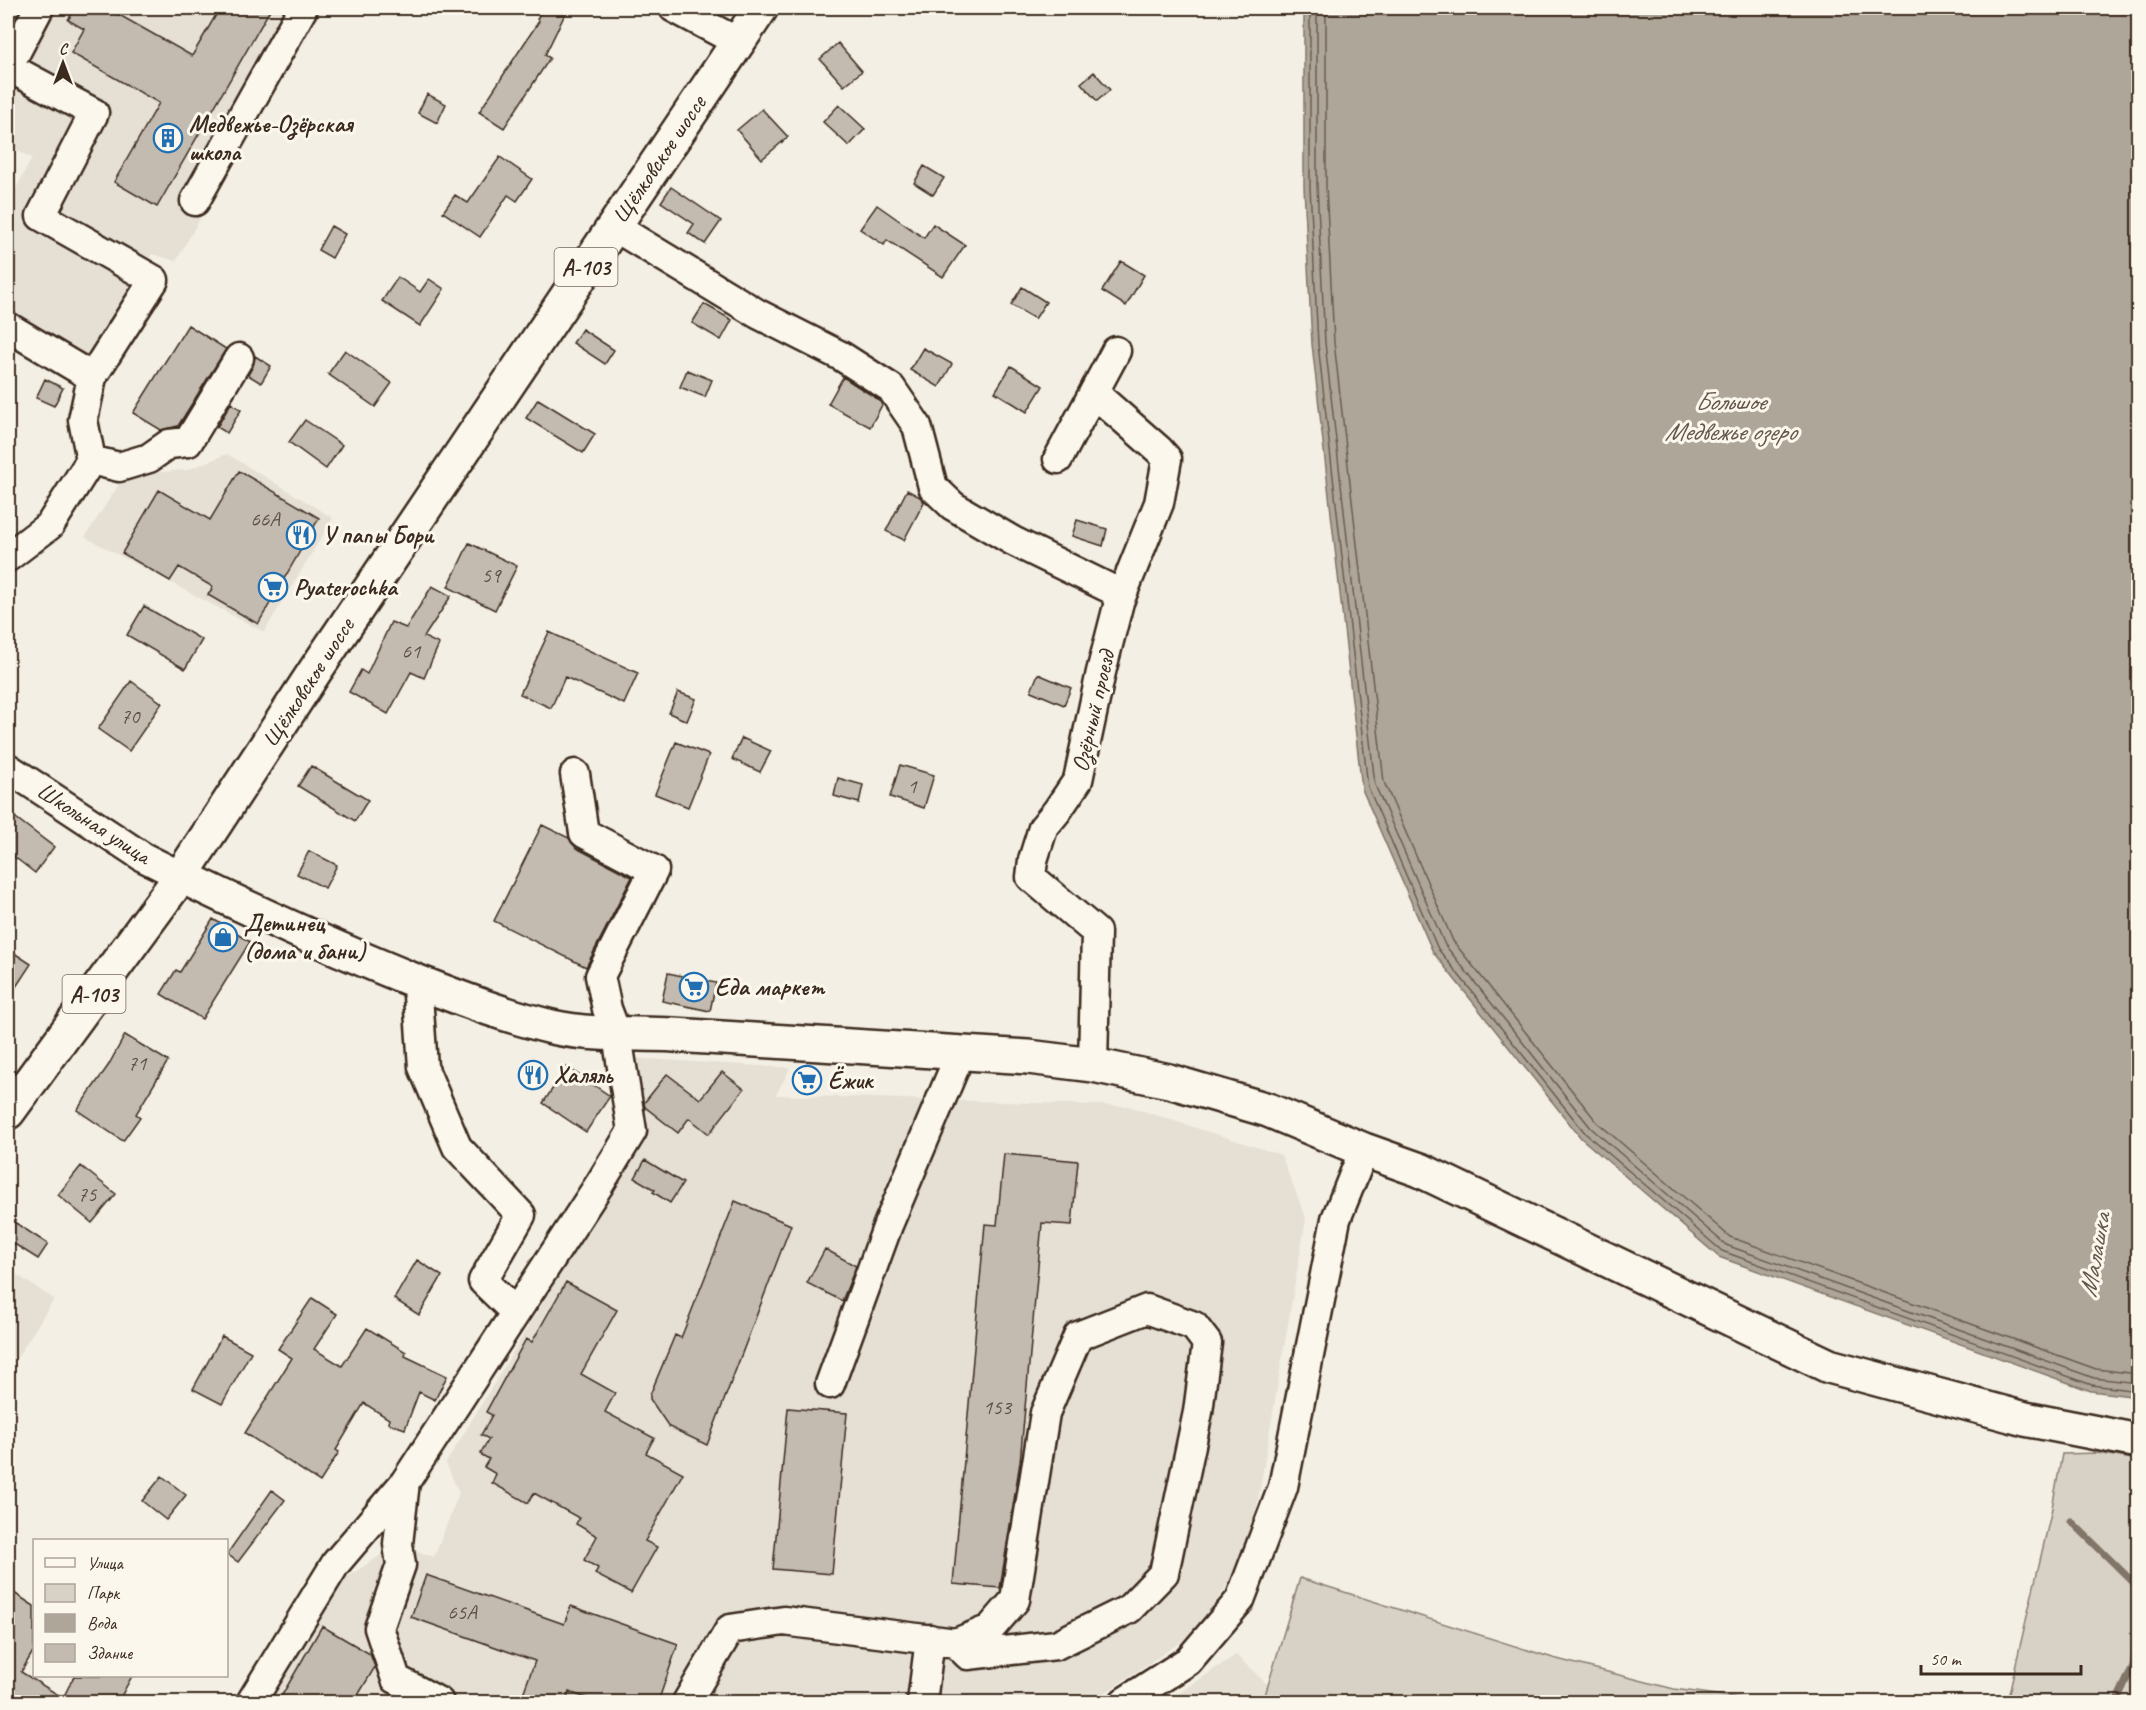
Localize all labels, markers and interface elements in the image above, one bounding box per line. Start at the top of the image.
north arrow [33,33,93,93]
text: С [59,39,69,59]
street label: Щёлковское шоссе [606,88,714,228]
place label: Медвежье-Озёрская школа [189,109,354,167]
building icon: Медвежье-Озёрская школа [152,122,184,154]
road number: А-103 [554,248,618,286]
water label: Большое Медвежье озеро [1664,385,1799,448]
house number: 66А [250,506,281,532]
restaurant icon: У папы Бори [285,519,317,551]
place label: У папы Бори [322,520,435,550]
house number: 59 [482,562,502,588]
supermarket icon: Pyaterochka [257,571,289,603]
place label: Pyaterochka [294,572,399,602]
street label: Щёлковское шоссе [255,610,362,752]
house number: 61 [402,638,422,664]
street label: Озёрный проезд [1065,645,1123,775]
house number: 70 [121,703,141,729]
house number: 1 [907,773,918,799]
street label: Школьная улица [32,775,158,872]
place label: Детинец (дома и бани) [244,908,367,966]
shop icon: Детинец (дома и бани) [207,921,239,953]
supermarket icon: Еда маркет [678,971,710,1003]
place label: Еда маркет [715,972,826,1002]
road number: А-103 [62,975,125,1013]
house number: 71 [128,1050,148,1076]
restaurant icon: Халяль [517,1059,549,1091]
place label: Халяль [554,1060,614,1090]
supermarket icon: Ёжик [791,1064,823,1096]
place label: Ёжик [828,1065,875,1095]
house number: 75 [78,1181,98,1207]
water label: Малашка [2071,1207,2119,1300]
house number: 153 [983,1394,1013,1420]
legend [33,1539,228,1677]
text: Улица [87,1552,124,1574]
text: Парк [87,1582,121,1604]
house number: 65А [447,1599,478,1625]
text: Вода [87,1612,118,1634]
scale bar [1921,1638,2082,1676]
text: Здание [87,1642,133,1664]
text: 50 m [1930,1648,1963,1670]

